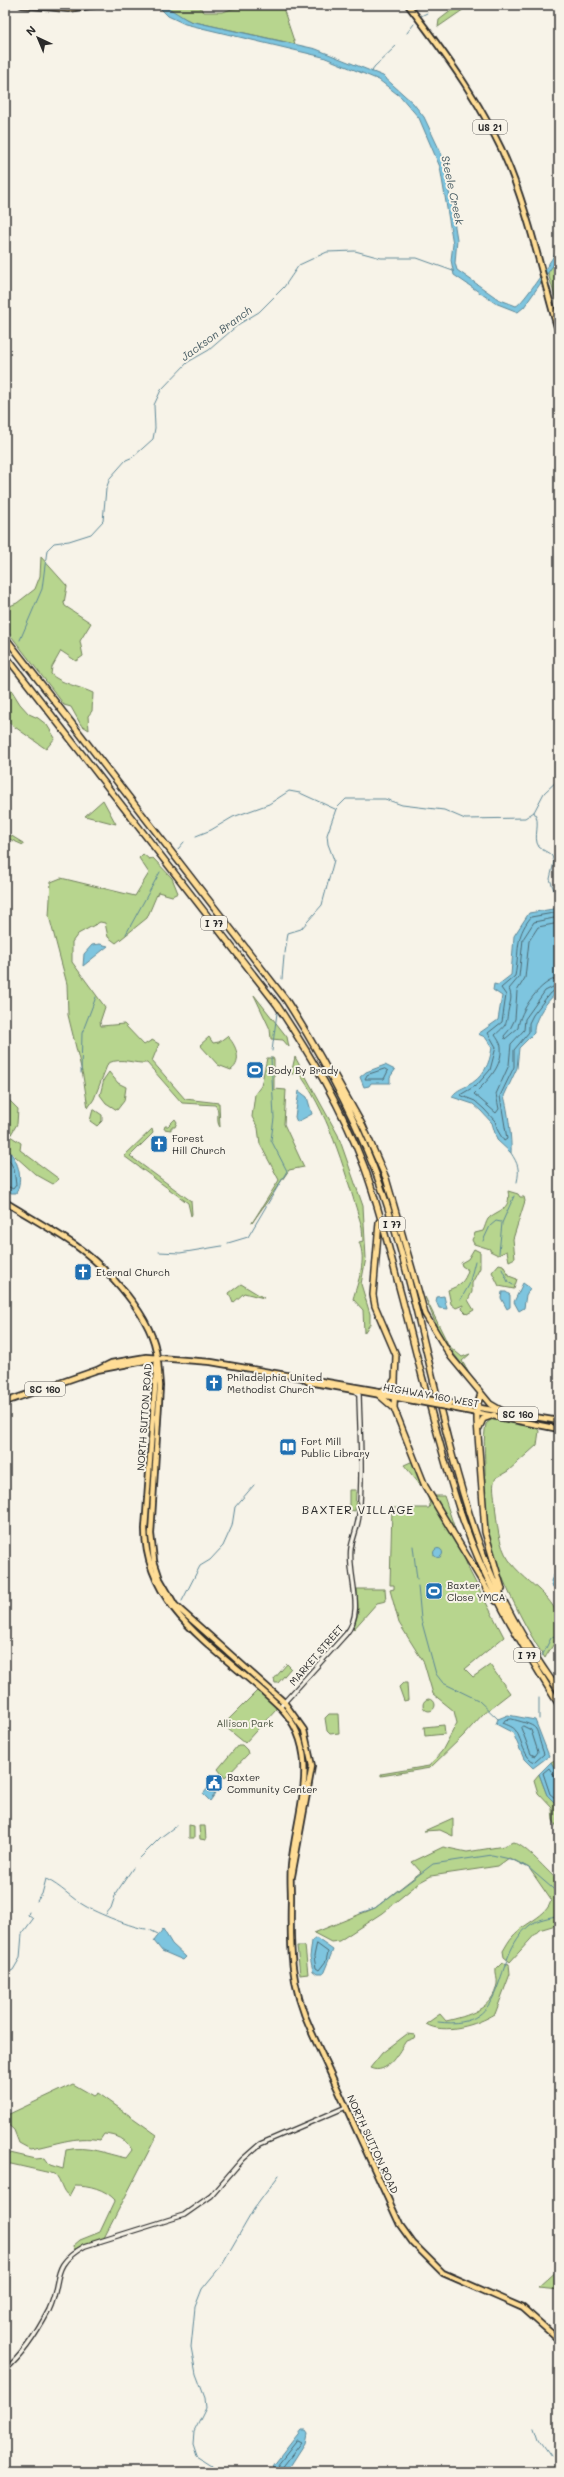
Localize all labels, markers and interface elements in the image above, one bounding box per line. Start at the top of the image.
north arrow [18,18,58,58]
text: N [22,22,39,39]
road number: US 21 [473,120,507,134]
water label: Steele Creek [438,154,468,226]
water label: Jackson Branch [177,302,255,364]
road number: I 77 [201,916,227,930]
sports icon: Body By Brady [245,1060,265,1080]
place label: Body By Brady [268,1063,339,1077]
place label: Forest Hill Church [172,1131,226,1157]
church icon: Forest Hill Church [149,1134,169,1154]
road number: I 77 [379,1217,405,1231]
church icon: Eternal Church [73,1262,93,1282]
place label: Eternal Church [96,1265,170,1279]
street label: NORTH SUTTON ROAD [133,1363,155,1471]
place label: Philadelphia United Methodist Church [227,1370,322,1396]
church icon: Philadelphia United Methodist Church [204,1373,224,1393]
street label: HIGHWAY 160 WEST [382,1380,480,1410]
road number: SC 160 [25,1382,65,1396]
road number: SC 160 [498,1407,538,1421]
place label: Fort Mill Public Library [301,1434,370,1460]
library icon: Fort Mill Public Library [278,1437,298,1457]
district label: BAXTER VILLAGE [302,1501,414,1517]
place label: Baxter Close YMCA [447,1578,505,1604]
sports icon: Baxter Close YMCA [424,1581,444,1601]
street label: MARKET STREET [286,1621,347,1688]
road number: I 77 [514,1648,540,1662]
park label: Allison Park [216,1716,274,1730]
place label: Baxter Community Center [227,1770,317,1796]
public building icon: Baxter Community Center [204,1773,224,1793]
street label: NORTH SUTTON ROAD [344,2092,402,2196]

